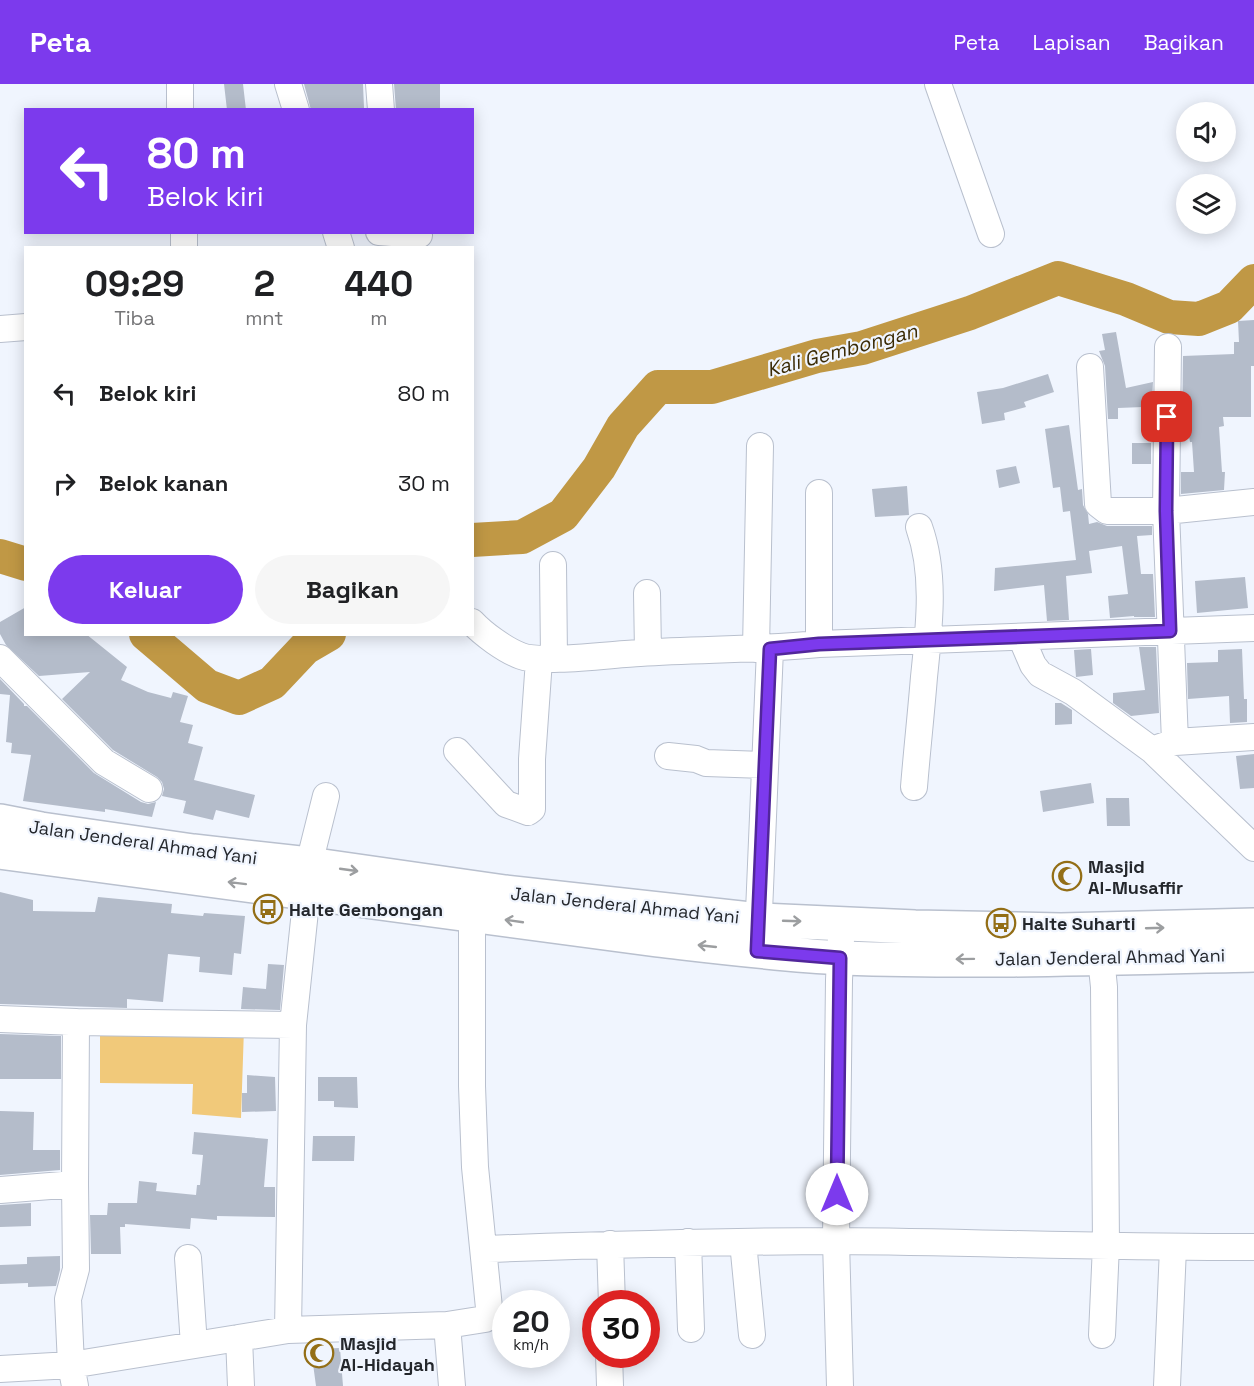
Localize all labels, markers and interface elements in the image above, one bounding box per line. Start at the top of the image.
text: Peta [30,24,91,60]
text: Peta [954,29,1000,56]
text: Lapisan [1033,29,1111,56]
text: Bagikan [1144,29,1224,56]
map controls [1176,102,1236,234]
button: sound [1176,102,1236,162]
text: 80 m [147,127,246,180]
icon: left [48,132,126,210]
button: layers [1176,174,1236,234]
text: Belok kiri [147,179,264,214]
text: 09:29 [85,261,184,307]
text: 2 [254,261,275,307]
text: 440 [344,261,413,307]
text: Tiba [114,305,155,331]
text: mnt [245,305,284,331]
text: m [370,305,387,331]
water label: Kali Gembongan [764,317,921,383]
icon: left [48,377,81,410]
text: Belok kiri [99,379,196,407]
text: 80 m [398,379,450,407]
pin [1141,391,1192,442]
icon: arrive [1150,400,1183,433]
icon: right [48,467,81,500]
text: Belok kanan [99,469,228,497]
text: 30 m [398,469,450,497]
button: Keluar [48,555,243,624]
button: Bagikan [255,555,450,624]
street label: Jalan Jenderal Ahmad Yani [27,815,259,869]
place label: Masjid Al-Musaffir [1088,855,1183,899]
mosque icon: Masjid Al-Musaffir [1051,860,1083,892]
one-way arrow [338,864,358,875]
one-way arrow [228,878,248,889]
street label: Jalan Jenderal Ahmad Yani [509,882,741,928]
bus stop icon: Halte Gembongan [252,893,284,925]
place label: Halte Gembongan [289,898,443,921]
bus stop icon: Halte Suharti [985,907,1017,939]
place label: Halte Suharti [1022,912,1135,935]
one-way arrow [504,915,524,926]
one-way arrow [782,915,802,927]
one-way arrow [1145,923,1165,934]
one-way arrow [698,940,718,951]
street label: Jalan Jenderal Ahmad Yani [995,943,1225,971]
one-way arrow [955,954,975,965]
position arrow [805,1162,869,1226]
speed limit sign: 30 [582,1290,660,1368]
text: 20 [512,1302,550,1341]
place label: Masjid Al-Hidayah [340,1332,435,1376]
text: km/h [513,1335,549,1354]
mosque icon: Masjid Al-Hidayah [303,1337,335,1369]

